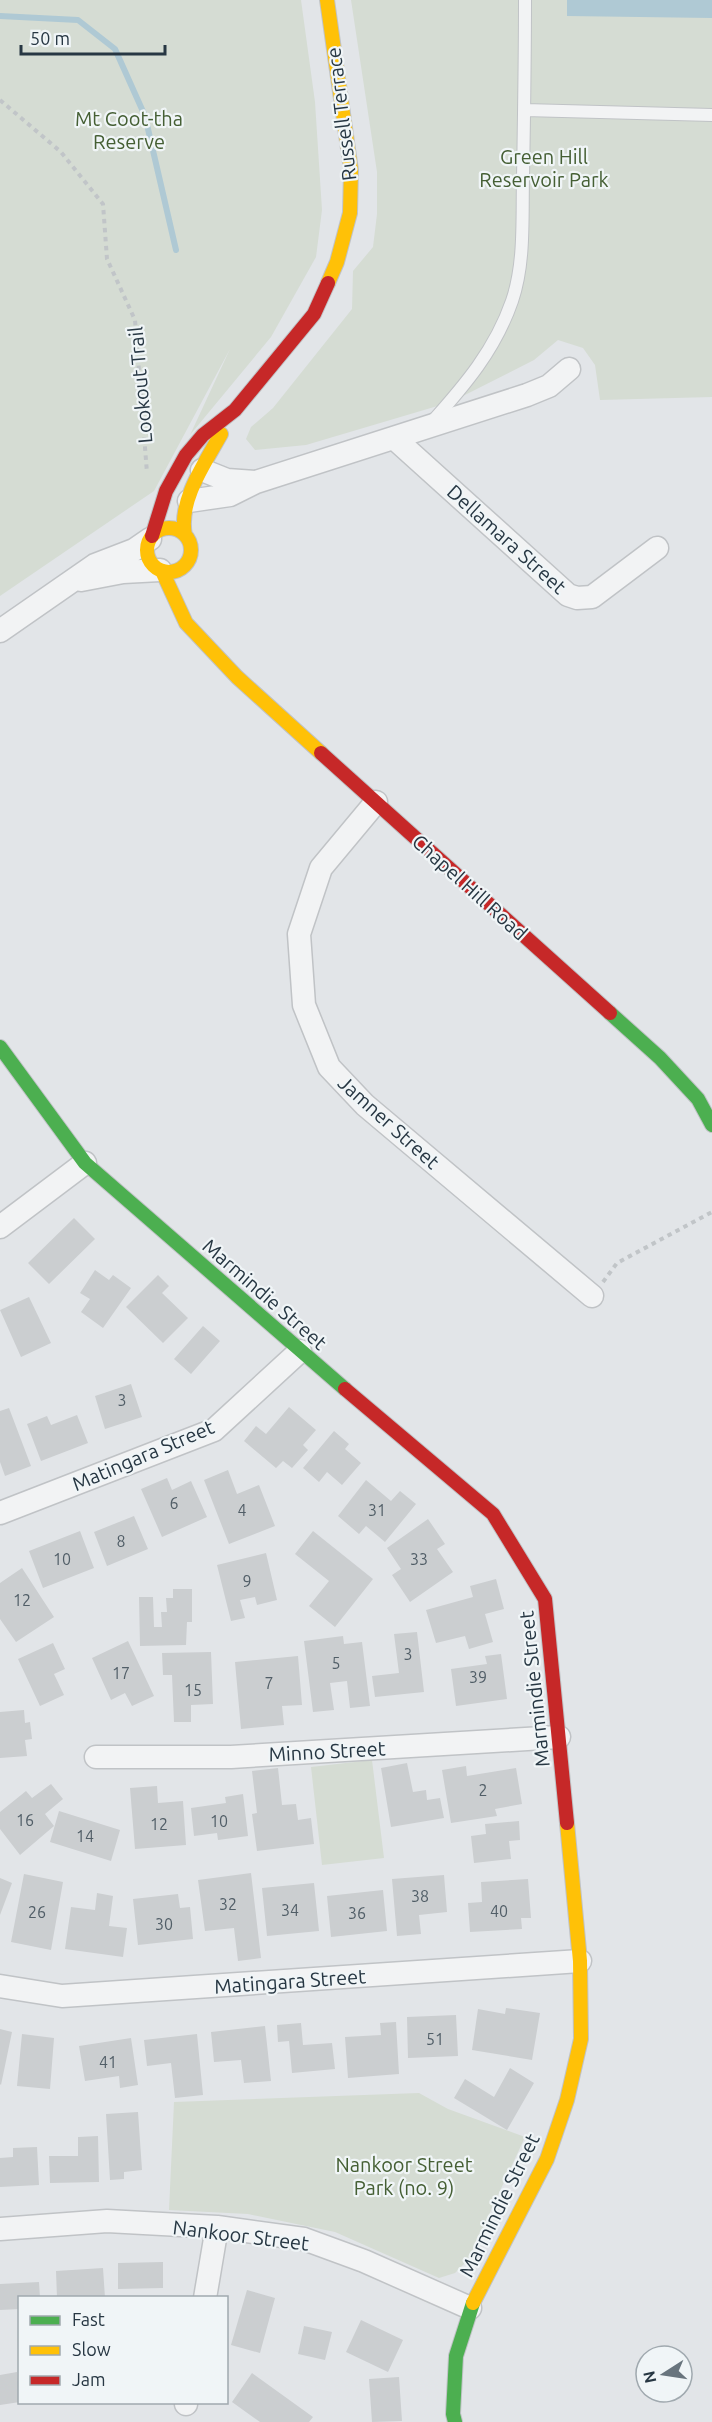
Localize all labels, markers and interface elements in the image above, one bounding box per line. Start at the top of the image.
scale bar [21,18,165,56]
text: 50 m [30,28,70,48]
street label: Russell Terrace [321,46,361,182]
park label: Mt Coot-tha Reserve [75,107,183,153]
park label: Green Hill Reservoir Park [479,145,609,191]
street label: Lookout Trail [123,326,157,444]
street label: Dellamara Street [443,480,571,598]
street label: Chapel Hill Road [408,829,532,945]
street label: Jamner Street [334,1071,444,1173]
street label: Marmindie Street [198,1234,332,1354]
house number: 3 [117,1391,127,1409]
street label: Matingara Street [69,1415,218,1495]
house number: 6 [169,1494,179,1512]
house number: 4 [237,1501,247,1519]
house number: 31 [368,1501,386,1519]
house number: 8 [116,1532,126,1550]
house number: 10 [53,1550,71,1568]
house number: 33 [410,1550,428,1568]
house number: 9 [242,1572,252,1590]
house number: 12 [13,1591,31,1609]
street label: Marmindie Street [514,1610,554,1768]
house number: 3 [403,1645,413,1663]
house number: 5 [331,1654,341,1672]
house number: 17 [112,1664,130,1682]
house number: 39 [469,1668,487,1686]
house number: 7 [264,1674,274,1692]
house number: 15 [184,1681,202,1699]
street label: Minno Street [268,1736,386,1766]
house number: 2 [478,1781,488,1799]
house number: 16 [16,1811,34,1829]
house number: 10 [210,1812,228,1830]
house number: 12 [150,1815,168,1833]
house number: 14 [76,1827,94,1845]
house number: 38 [411,1887,429,1905]
house number: 32 [219,1895,237,1913]
house number: 34 [281,1901,299,1919]
house number: 40 [490,1902,508,1920]
house number: 26 [28,1903,46,1921]
house number: 36 [348,1904,366,1922]
house number: 30 [155,1915,173,1933]
street label: Matingara Street [213,1964,367,1998]
house number: 51 [426,2030,444,2048]
house number: 41 [99,2053,117,2071]
street label: Marmindie Street [454,2129,544,2281]
park label: Nankoor Street Park (no. 9) [335,2153,473,2199]
street label: Nankoor Street [172,2215,311,2255]
legend [18,2296,228,2404]
text: Fast [72,2309,105,2329]
text: Slow [72,2339,111,2359]
north arrow [634,2344,694,2404]
text: Jam [72,2369,106,2389]
text: N [639,2369,659,2385]

